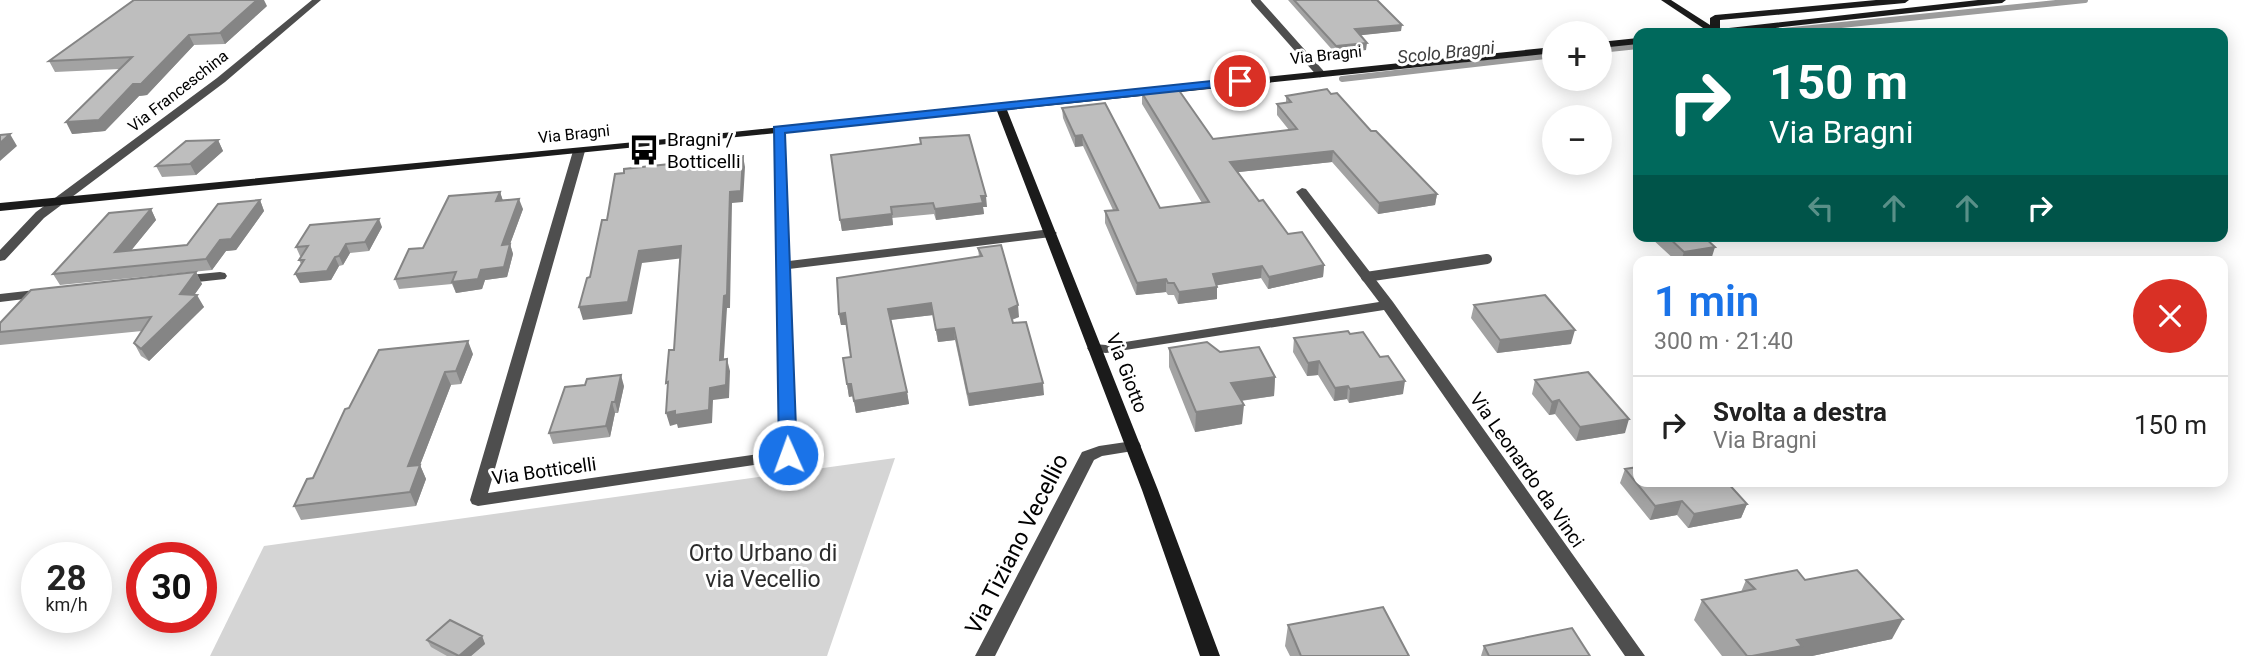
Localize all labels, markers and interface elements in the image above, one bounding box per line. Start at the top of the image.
map controls [1542,21,1612,175]
button: + [1542,21,1612,91]
water label: Scolo Bragni [1396,36,1496,68]
street label: Via Bragni [1289,42,1363,68]
street label: Via Franceschina [124,46,232,136]
pin [1210,51,1270,111]
text: 150 m [1769,54,1908,111]
icon: right [1654,56,1745,147]
icon: arrive [1221,62,1259,100]
button: − [1542,105,1612,175]
text: Via Bragni [1769,113,1913,151]
street label: Via Bragni [537,121,611,147]
place label: Bragni / Botticelli [667,128,741,173]
bus stop icon: Bragni / Botticelli [627,133,661,167]
icon: left [1802,189,1840,227]
icon: ahead [1875,189,1913,227]
icon: ahead [1948,189,1986,227]
icon: right [2021,189,2059,227]
text: 1 min [1654,277,1759,326]
button: close [2133,279,2207,353]
text: 300 m · 21:40 [1654,328,1793,355]
street label: Via Giotto [1101,330,1153,416]
street label: Via Leonardo da Vinci [1465,388,1589,552]
text: Svolta a destra [1713,397,1887,427]
icon: right [1654,406,1692,444]
text: 150 m [2134,410,2207,440]
position arrow [751,418,825,492]
text: Via Bragni [1713,427,1817,454]
street label: Via Tiziano Vecellio [960,449,1074,639]
street label: Via Botticelli [490,452,598,490]
park label: Orto Urbano di via Vecellio [689,540,837,593]
speed limit sign: 30 [126,542,217,633]
text: 28 [46,558,87,599]
text: km/h [45,594,88,615]

